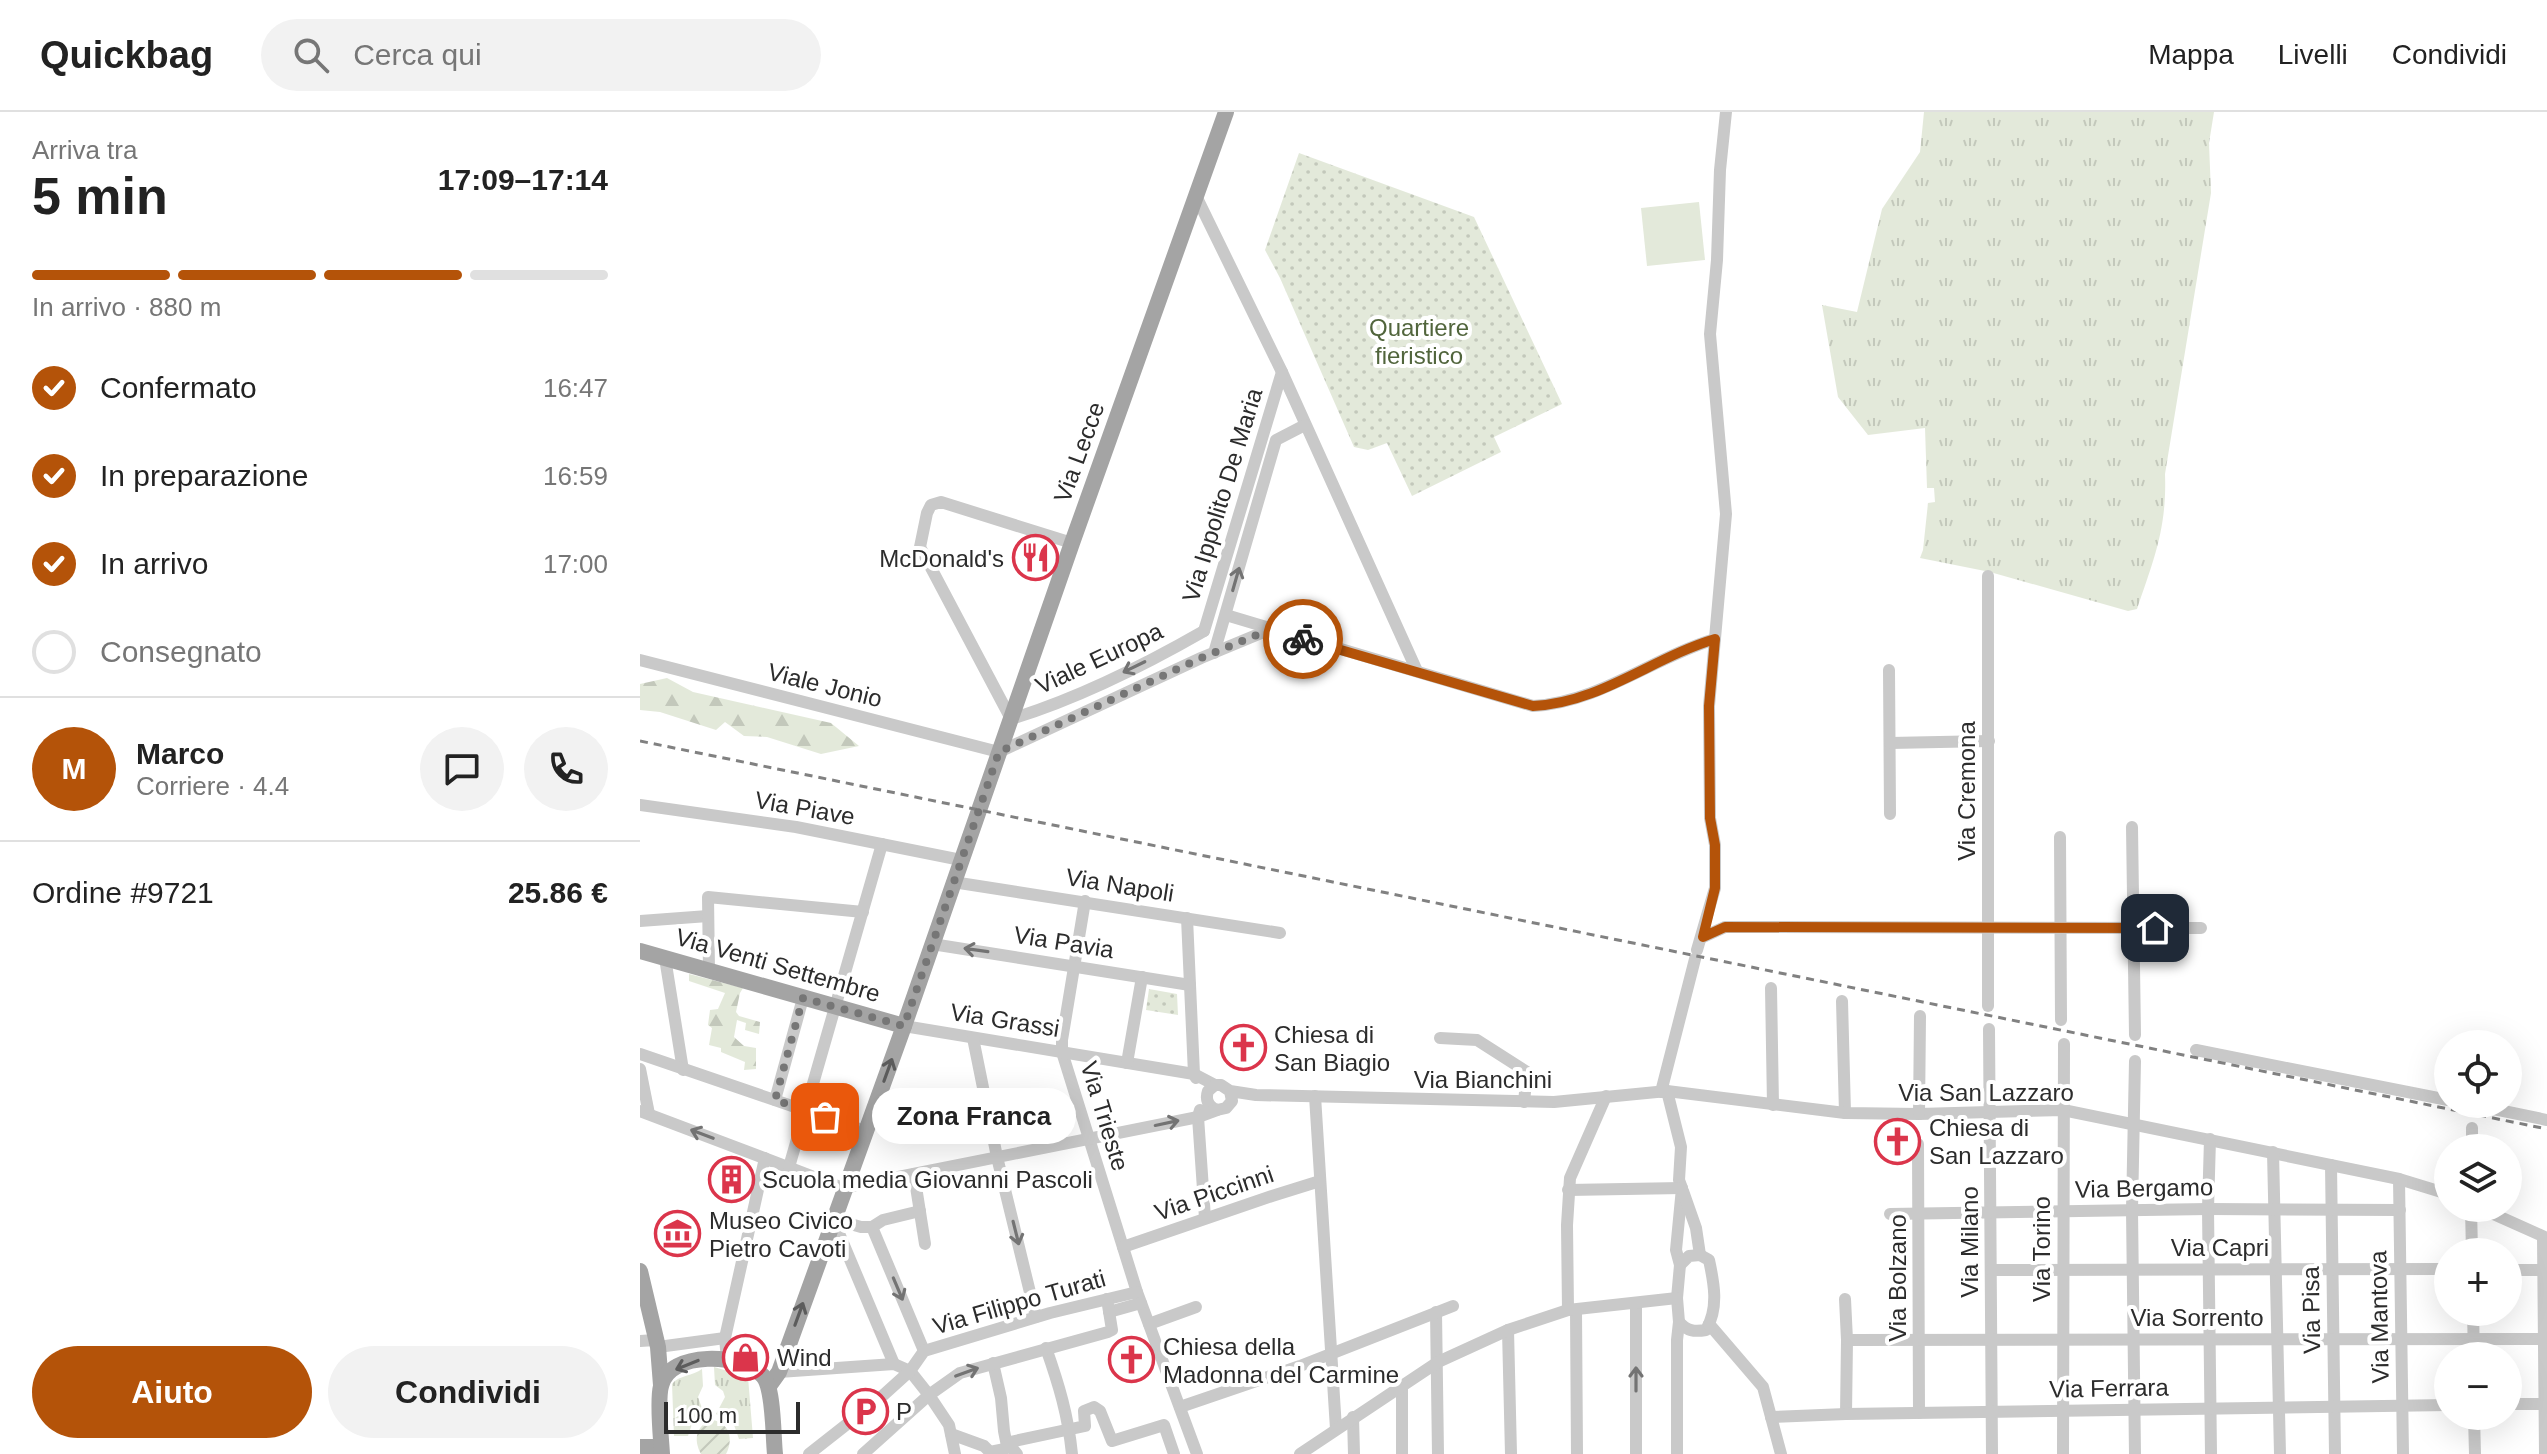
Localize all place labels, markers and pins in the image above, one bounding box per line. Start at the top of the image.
restaurant icon: McDonald's [1011,534,1059,582]
place label: McDonald's [879,545,1004,572]
pin [2121,894,2189,962]
place label: Chiesa di San Biagio [1274,1021,1390,1076]
church icon: Chiesa di San Biagio [1219,1024,1267,1072]
pin [791,1083,859,1151]
callout: Zona Franca [873,1089,1077,1145]
place label: Chiesa di San Lazzaro [1929,1114,2064,1169]
church icon: Chiesa di San Lazzaro [1874,1117,1922,1165]
building icon: Scuola media Giovanni Pascoli [707,1155,755,1203]
place label: Scuola media Giovanni Pascoli [762,1166,1093,1193]
place label: Museo Civico Pietro Cavoti [709,1207,853,1262]
museum icon: Museo Civico Pietro Cavoti [654,1210,702,1258]
shop icon: Wind [722,1333,770,1381]
place label: Chiesa della Madonna del Carmine [1163,1333,1399,1388]
church icon: Chiesa della Madonna del Carmine [1108,1336,1156,1384]
place label: Wind [777,1344,832,1371]
parking icon: P [841,1387,889,1435]
place label: P [896,1398,912,1425]

